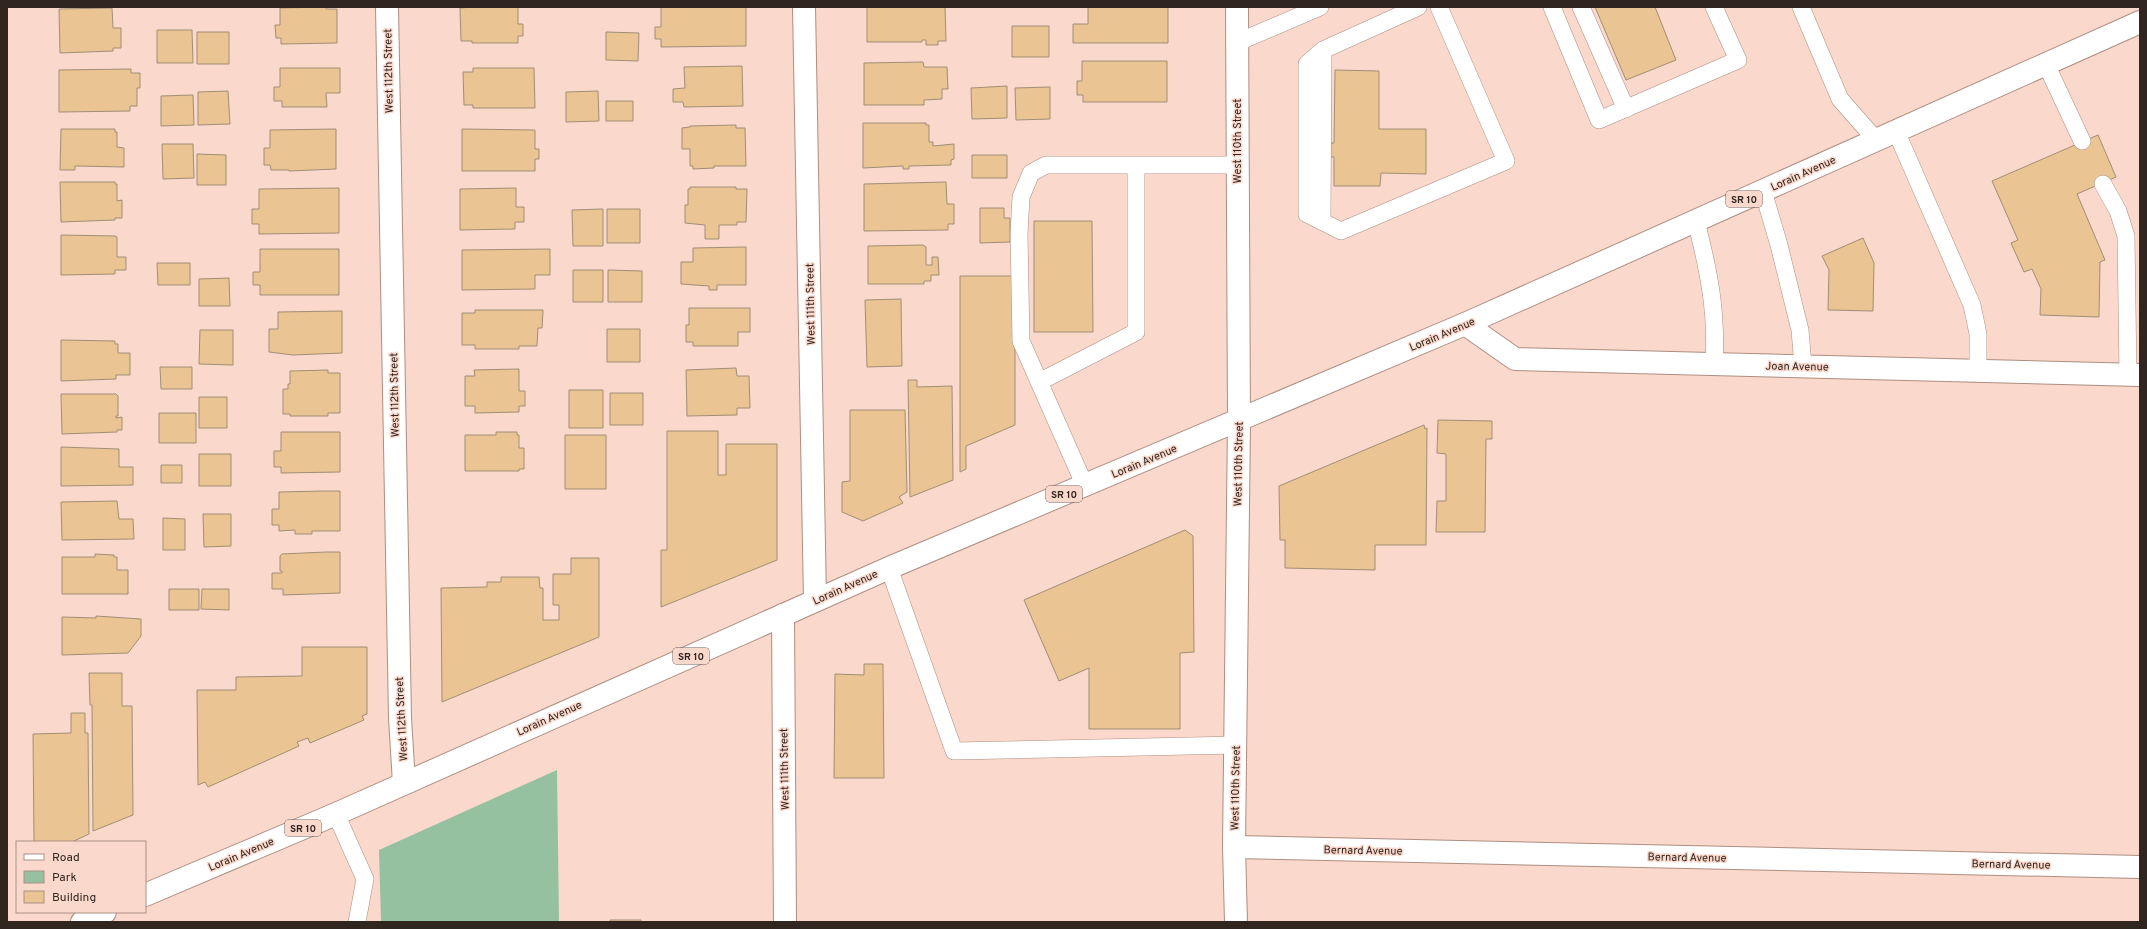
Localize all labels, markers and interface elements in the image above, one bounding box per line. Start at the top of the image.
street label: West 112th Street [381,29,397,113]
street label: West 110th Street [1231,99,1245,183]
street label: Lorain Avenue [1769,153,1838,195]
road number: SR 10 [1726,191,1762,207]
street label: West 111th Street [803,263,819,345]
street label: Lorain Avenue [1407,315,1477,355]
street label: West 112th Street [387,353,403,437]
street label: Joan Avenue [1765,359,1829,375]
street label: West 110th Street [1231,421,1247,507]
street label: Lorain Avenue [1109,442,1179,482]
road number: SR 10 [1046,486,1082,502]
street label: Lorain Avenue [811,567,880,609]
road number: SR 10 [673,648,709,664]
street label: West 112th Street [393,676,411,762]
street label: Lorain Avenue [515,698,584,740]
street label: West 111th Street [777,728,793,810]
street label: West 110th Street [1228,745,1244,831]
road number: SR 10 [285,820,321,836]
street label: Lorain Avenue [206,835,276,875]
legend [16,841,146,913]
street label: Bernard Avenue [1323,843,1403,859]
text: Road [52,850,80,866]
street label: Bernard Avenue [1647,850,1727,866]
street label: Bernard Avenue [1971,857,2051,873]
text: Park [52,870,77,886]
text: Building [52,890,96,906]

